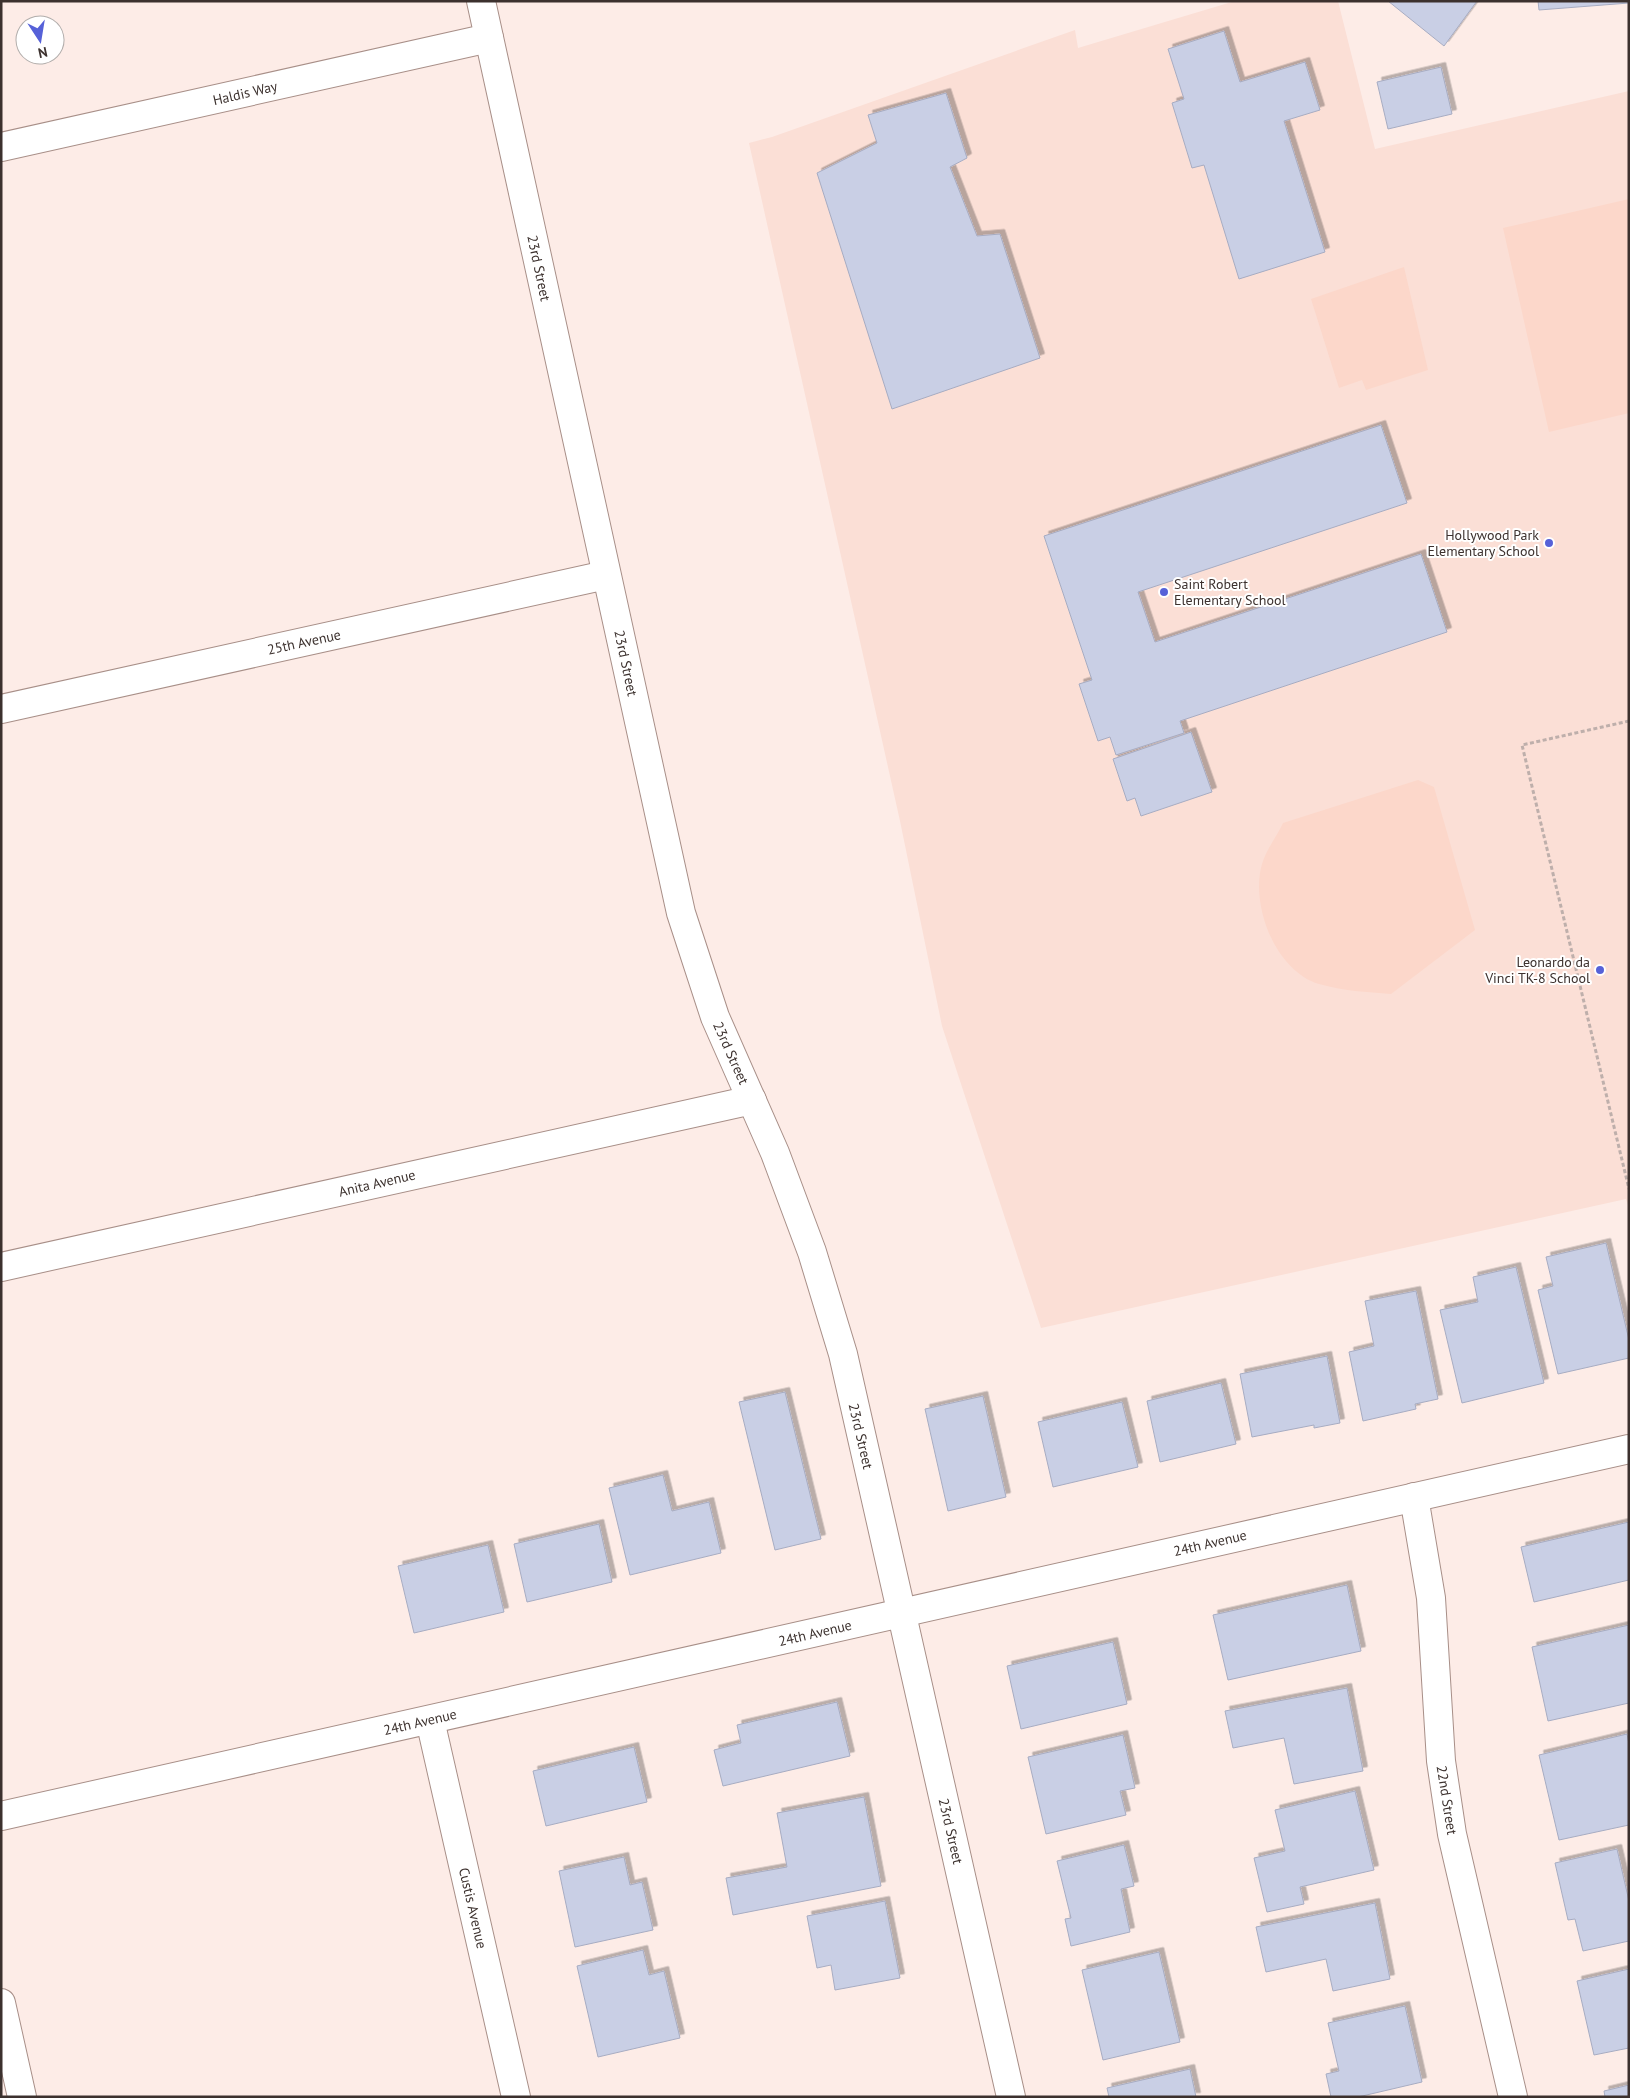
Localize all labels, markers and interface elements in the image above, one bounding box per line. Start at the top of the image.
north arrow [15,15,65,65]
text: N [36,43,49,62]
street label: Haldis Way [211,77,279,109]
street label: 23rd Street [523,233,555,303]
place label: Hollywood Park Elementary School [1427,526,1539,560]
marker: Hollywood Park Elementary School [1543,537,1555,549]
place label: Saint Robert Elementary School [1174,575,1286,609]
marker: Saint Robert Elementary School [1158,586,1170,598]
street label: 25th Avenue [266,625,342,659]
street label: 23rd Street [610,628,642,698]
place label: Leonardo da Vinci TK-8 School [1484,953,1590,987]
marker: Leonardo da Vinci TK-8 School [1594,964,1606,976]
street label: 23rd Street [709,1019,753,1088]
street label: Anita Avenue [337,1165,417,1201]
street label: 23rd Street [845,1401,877,1471]
street label: 24th Avenue [1172,1526,1248,1560]
street label: 24th Avenue [777,1616,853,1650]
street label: 24th Avenue [382,1705,458,1739]
street label: 22nd Street [1433,1764,1461,1836]
street label: 23rd Street [935,1796,967,1866]
street label: Custis Avenue [455,1866,491,1950]

